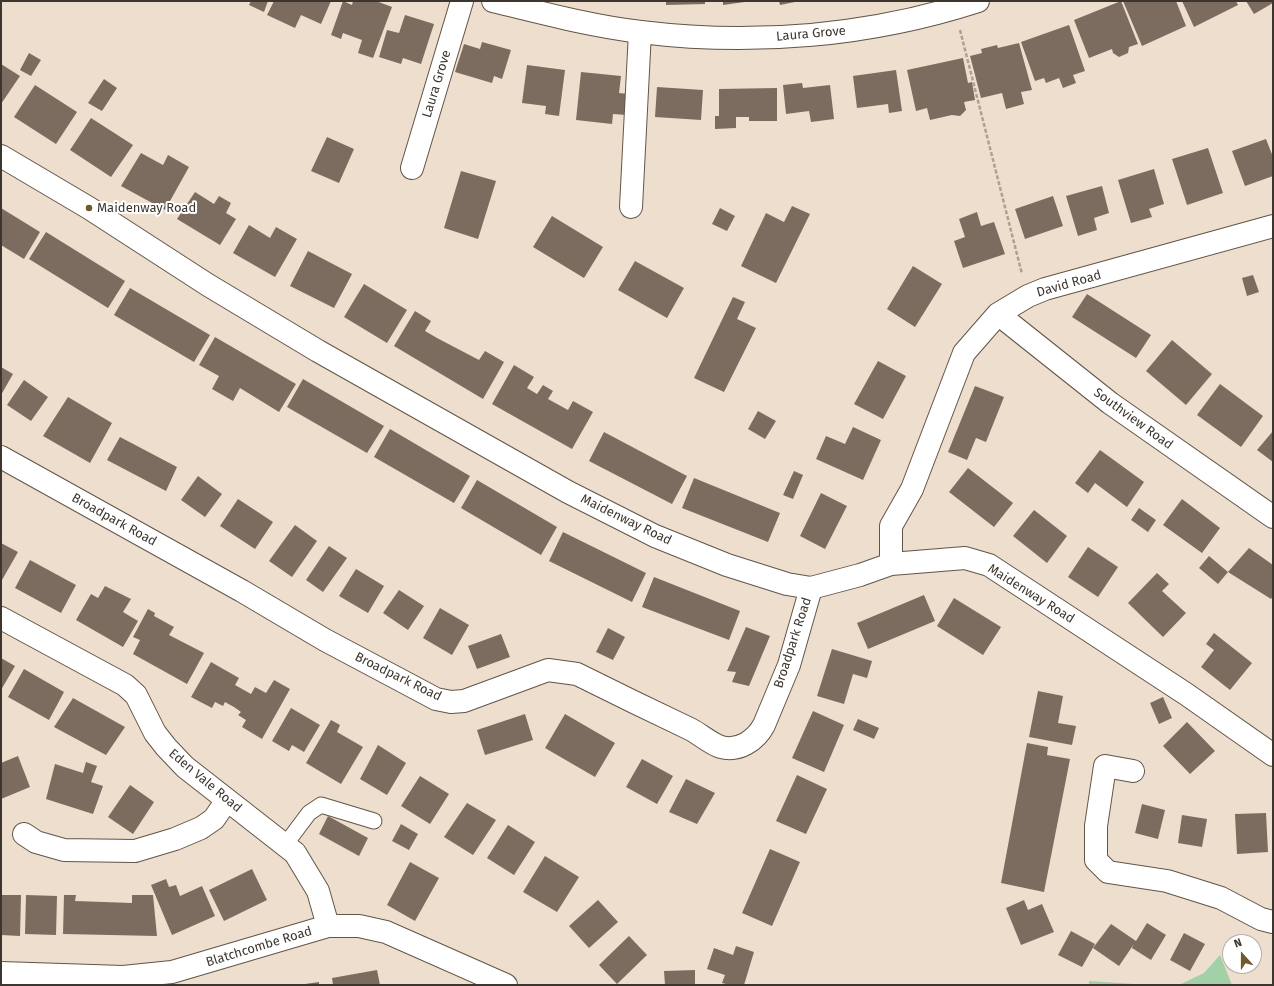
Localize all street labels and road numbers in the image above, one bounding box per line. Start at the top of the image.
street label: Laura Grove [776,23,846,45]
street label: Laura Grove [419,48,455,120]
street label: David Road [1035,267,1103,301]
street label: Southview Road [1090,385,1176,453]
street label: Broadpark Road [69,490,159,550]
street label: Maidenway Road [578,491,674,549]
street label: Maidenway Road [985,561,1077,627]
street label: Broadpark Road [771,596,815,690]
street label: Broadpark Road [352,649,444,705]
street label: Eden Vale Road [165,746,245,816]
street label: Blatchcombe Road [204,923,314,971]

